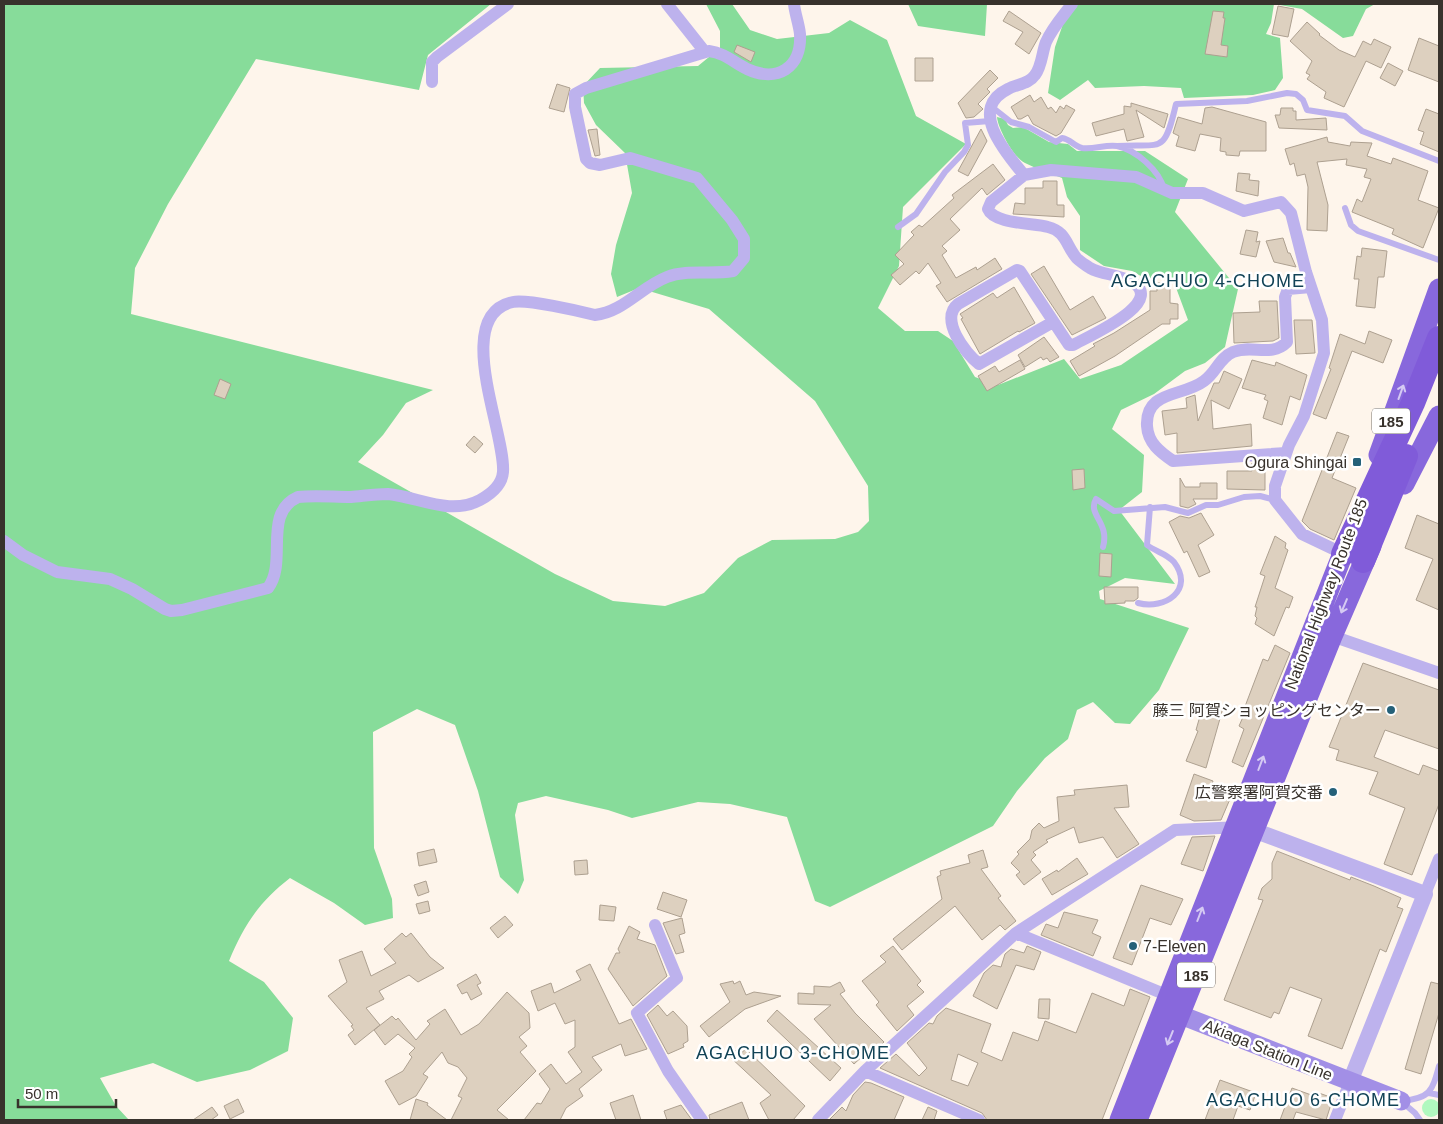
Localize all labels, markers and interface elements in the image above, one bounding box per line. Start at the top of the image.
district label: AGACHUO 4-CHOME [1111,271,1305,291]
one-way arrow [1397,385,1406,401]
road number: 185 [1372,408,1410,434]
place label: Ogura Shingai [1245,454,1347,471]
marker: Ogura Shingai [1351,456,1363,468]
street label: National Highway Route 185 [1282,496,1370,692]
one-way arrow [1339,597,1348,613]
place label: 藤三 阿賀ショッピングセンター [1153,702,1381,719]
marker: 藤三 阿賀ショッピングセンター [1385,704,1397,716]
one-way arrow [1257,756,1266,771]
place label: 広警察署阿賀交番 [1195,784,1323,801]
marker: 広警察署阿賀交番 [1327,786,1339,798]
one-way arrow [1196,907,1206,922]
place label: 7-Eleven [1143,938,1206,955]
marker: 7-Eleven [1127,940,1139,952]
road number: 185 [1177,962,1215,988]
street label: Akiaga Station Line [1201,1016,1335,1084]
one-way arrow [1165,1030,1175,1045]
district label: AGACHUO 3-CHOME [696,1043,890,1063]
scale bar [18,1076,115,1108]
text: 50 m [25,1085,58,1102]
district label: AGACHUO 6-CHOME [1206,1090,1400,1110]

